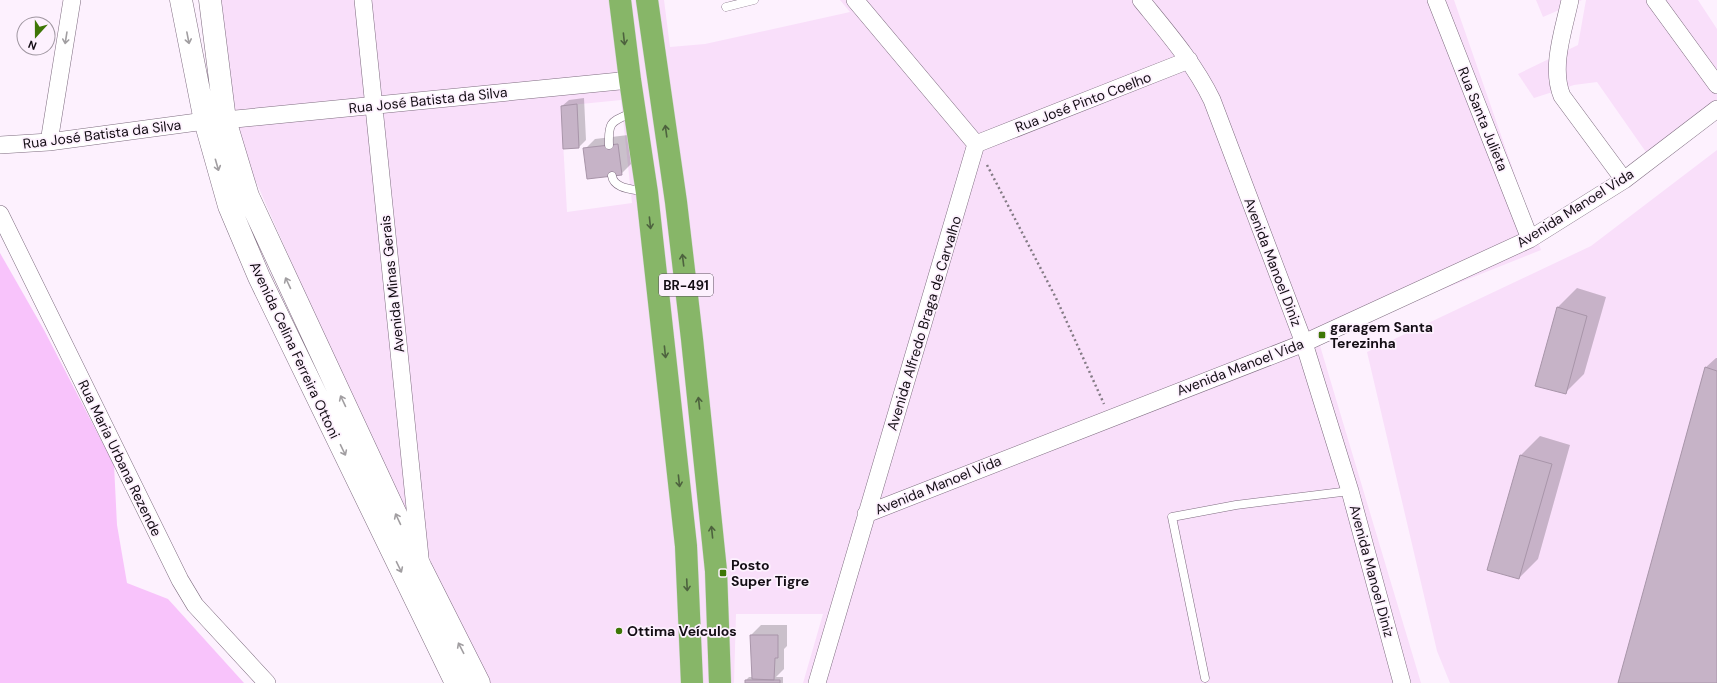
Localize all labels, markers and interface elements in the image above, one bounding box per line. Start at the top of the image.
north arrow [16,16,56,56]
one-way arrow [185,31,193,44]
one-way arrow [62,32,70,45]
one-way arrow [621,32,628,45]
text: N [26,37,39,53]
street label: Rua Santa Julieta [1454,64,1512,174]
street label: Rua José Pinto Coelho [1012,68,1154,136]
street label: Rua José Batista da Silva [348,83,508,117]
street label: Rua José Batista da Silva [22,115,182,153]
one-way arrow [661,125,669,138]
one-way arrow [214,158,221,171]
street label: Avenida Manoel Vida [1513,165,1637,251]
street label: Avenida Manoel Diniz [1240,195,1306,329]
street label: Avenida Alfredo Braga de Carvalho [883,213,965,433]
street label: Avenida Minas Gerais [376,214,408,354]
one-way arrow [647,216,654,229]
one-way arrow [679,254,687,267]
street label: Avenida Celina Ferreira Ottoni [246,259,344,441]
road number: BR-491 [659,274,713,296]
one-way arrow [284,278,291,290]
place label: garagem Santa Terezinha [1330,318,1433,352]
marker: garagem Santa Terezinha [1317,330,1327,340]
street label: Avenida Manoel Vida [1174,334,1306,400]
one-way arrow [661,345,668,358]
street label: Rua Maria Urbana Rezende [74,377,166,539]
one-way arrow [339,395,346,407]
one-way arrow [695,397,703,410]
one-way arrow [340,444,347,456]
street label: Avenida Manoel Vida [872,451,1004,519]
one-way arrow [675,474,682,487]
street label: Avenida Manoel Diniz [1346,503,1398,639]
one-way arrow [394,513,401,525]
one-way arrow [708,526,716,539]
place label: Posto Super Tigre [731,556,809,590]
one-way arrow [396,561,403,573]
marker: Posto Super Tigre [718,568,728,578]
one-way arrow [684,578,691,591]
place label: Ottima Veículos [627,622,737,640]
marker: Ottima Veículos [614,626,624,636]
one-way arrow [457,642,464,654]

